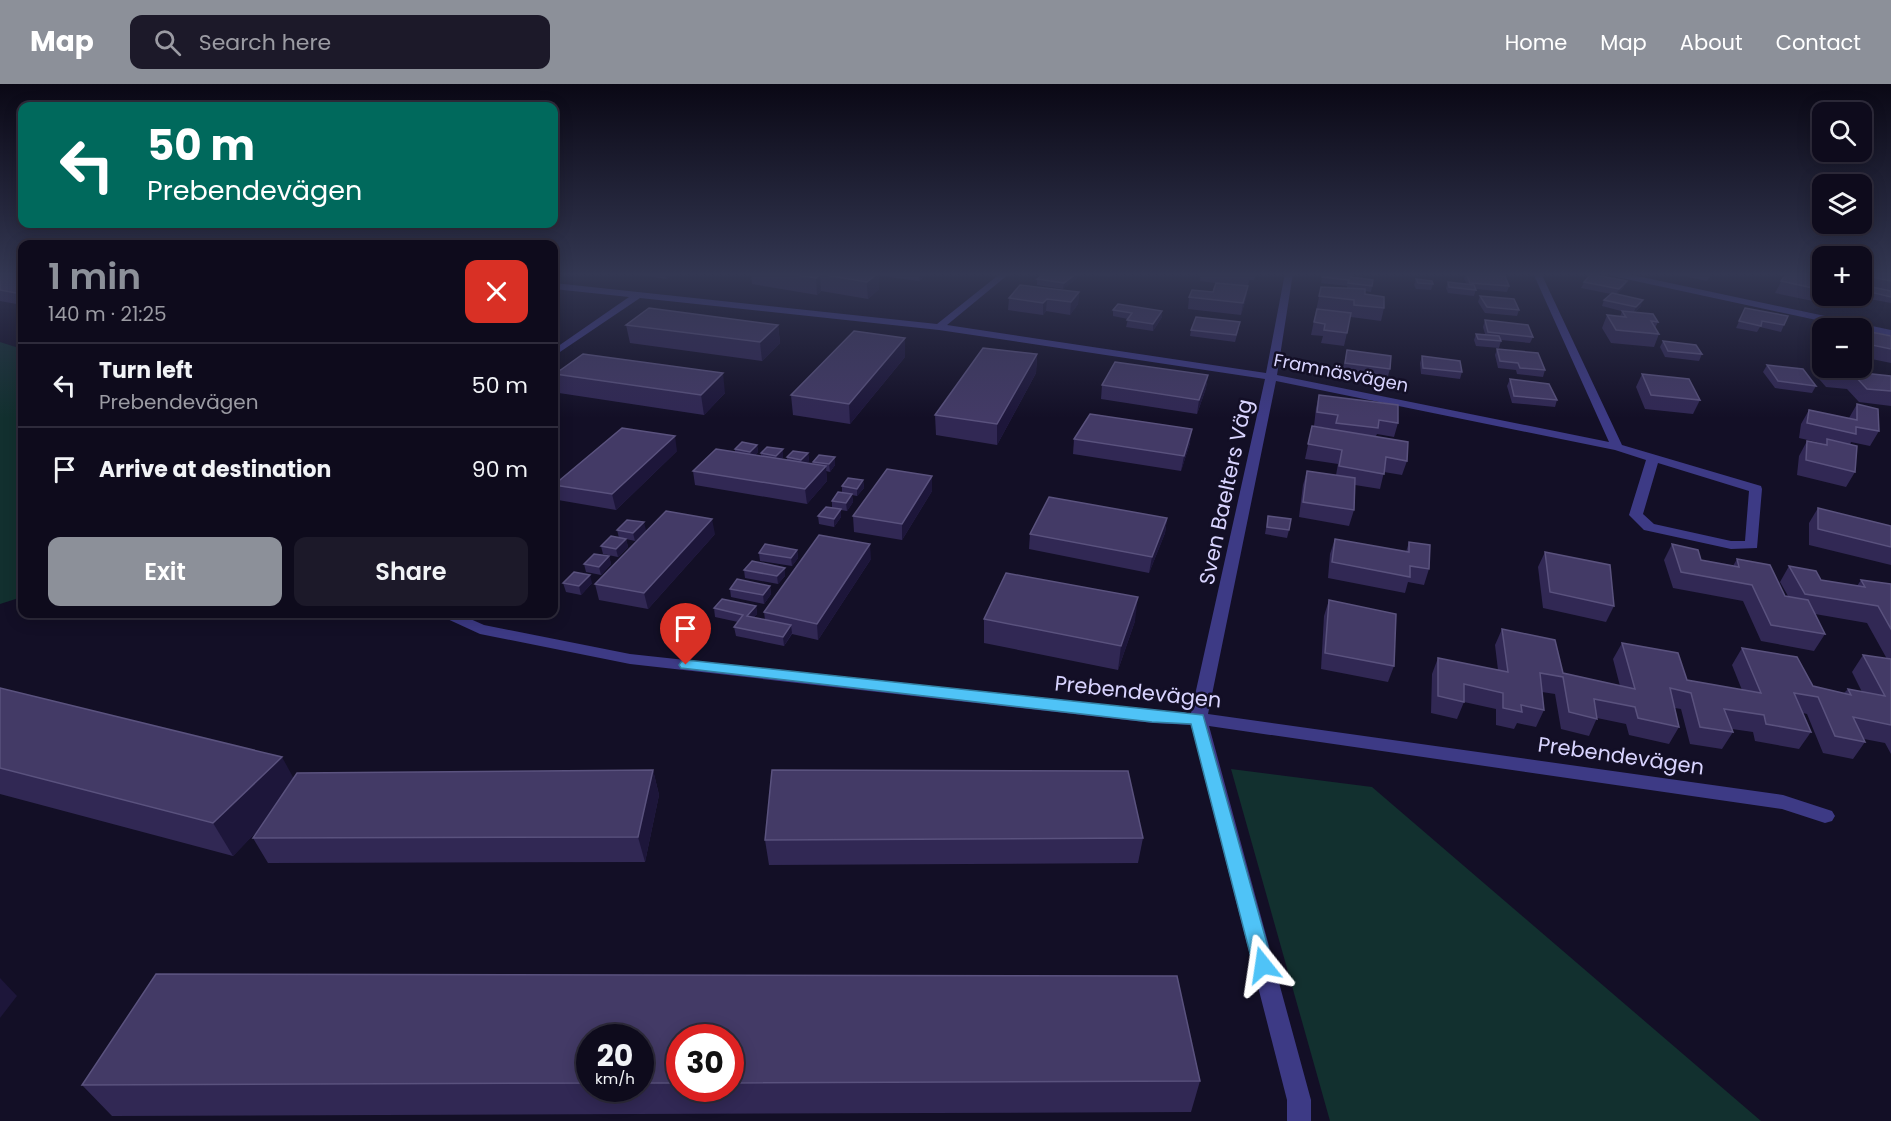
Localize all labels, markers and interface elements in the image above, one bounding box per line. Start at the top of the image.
search box [130,15,550,69]
text: Map [30,22,94,61]
icon: search [151,26,184,59]
text: Search here [199,27,331,58]
text: Home [1505,28,1567,57]
text: Map [1600,28,1647,57]
text: About [1680,28,1743,57]
text: Contact [1776,28,1861,57]
map controls [1812,102,1872,378]
button: search [1812,102,1872,162]
text: 50 m [147,116,255,175]
icon: left [48,126,126,204]
text: Prebendevägen [147,172,362,209]
button: layers [1812,174,1872,234]
button: + [1812,246,1872,306]
text: 1 min [48,251,141,302]
button: close [465,260,528,323]
text: 140 m · 21:25 [48,300,167,328]
button: − [1812,318,1872,378]
street label: Framnäsvägen [1272,347,1411,398]
text: Turn left [99,355,193,386]
icon: left [48,369,81,402]
text: 50 m [472,370,528,401]
text: Prebendevägen [99,388,259,416]
street label: Sven Baelters Väg [1192,396,1259,587]
icon: arrive [48,453,81,486]
text: Arrive at destination [99,454,331,485]
text: 90 m [472,454,528,485]
button: Exit [48,537,282,606]
button: Share [294,537,528,606]
pin [660,603,711,665]
icon: arrive [669,612,702,645]
street label: Prebendevägen [1053,668,1223,715]
street label: Prebendevägen [1536,729,1706,782]
position arrow [1231,933,1295,997]
speed limit sign: 30 [666,1024,744,1102]
text: 20 [597,1034,633,1077]
text: km/h [595,1068,635,1089]

